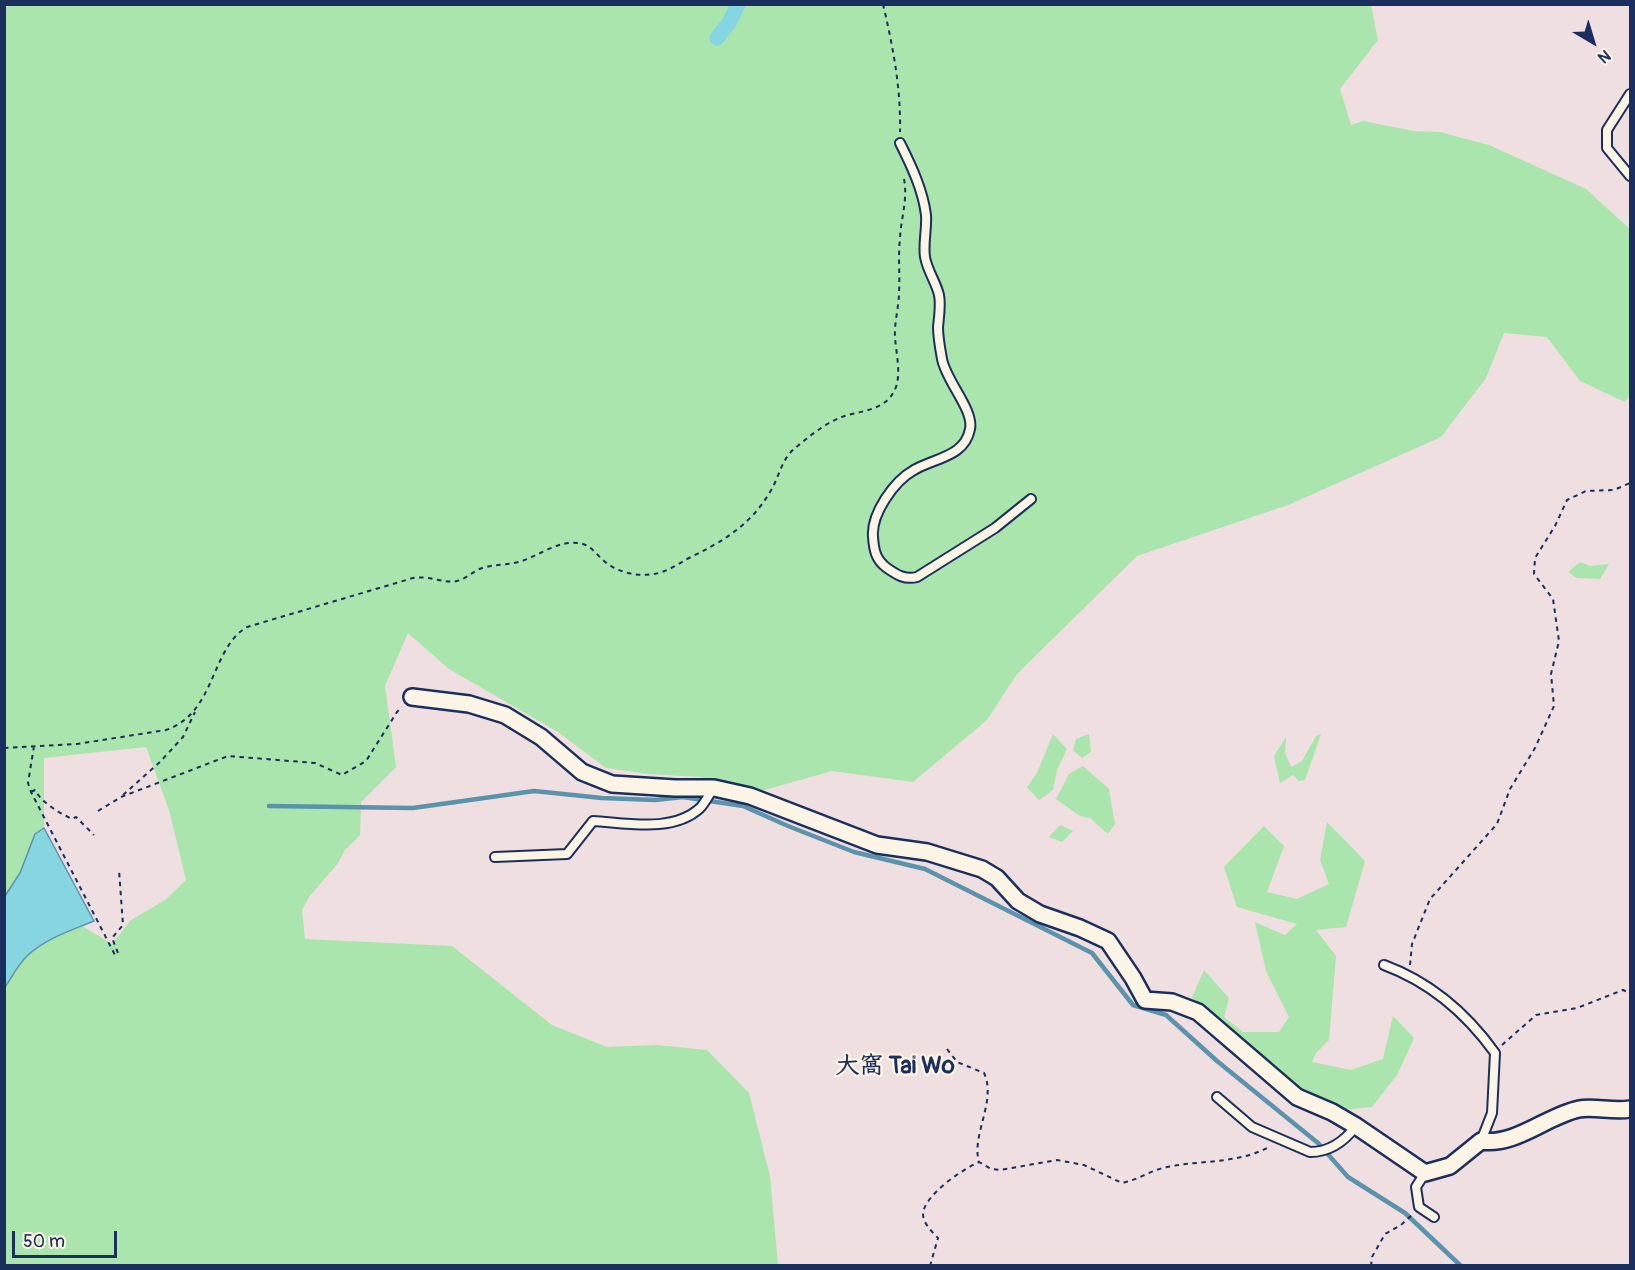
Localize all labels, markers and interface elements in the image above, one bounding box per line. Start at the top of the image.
north arrow [1563,12,1623,72]
text: N [1594,45,1615,67]
district label: 大窩 Tai Wo [835,1053,955,1081]
scale bar [15,1219,120,1257]
text: 50 m [23,1230,65,1253]

